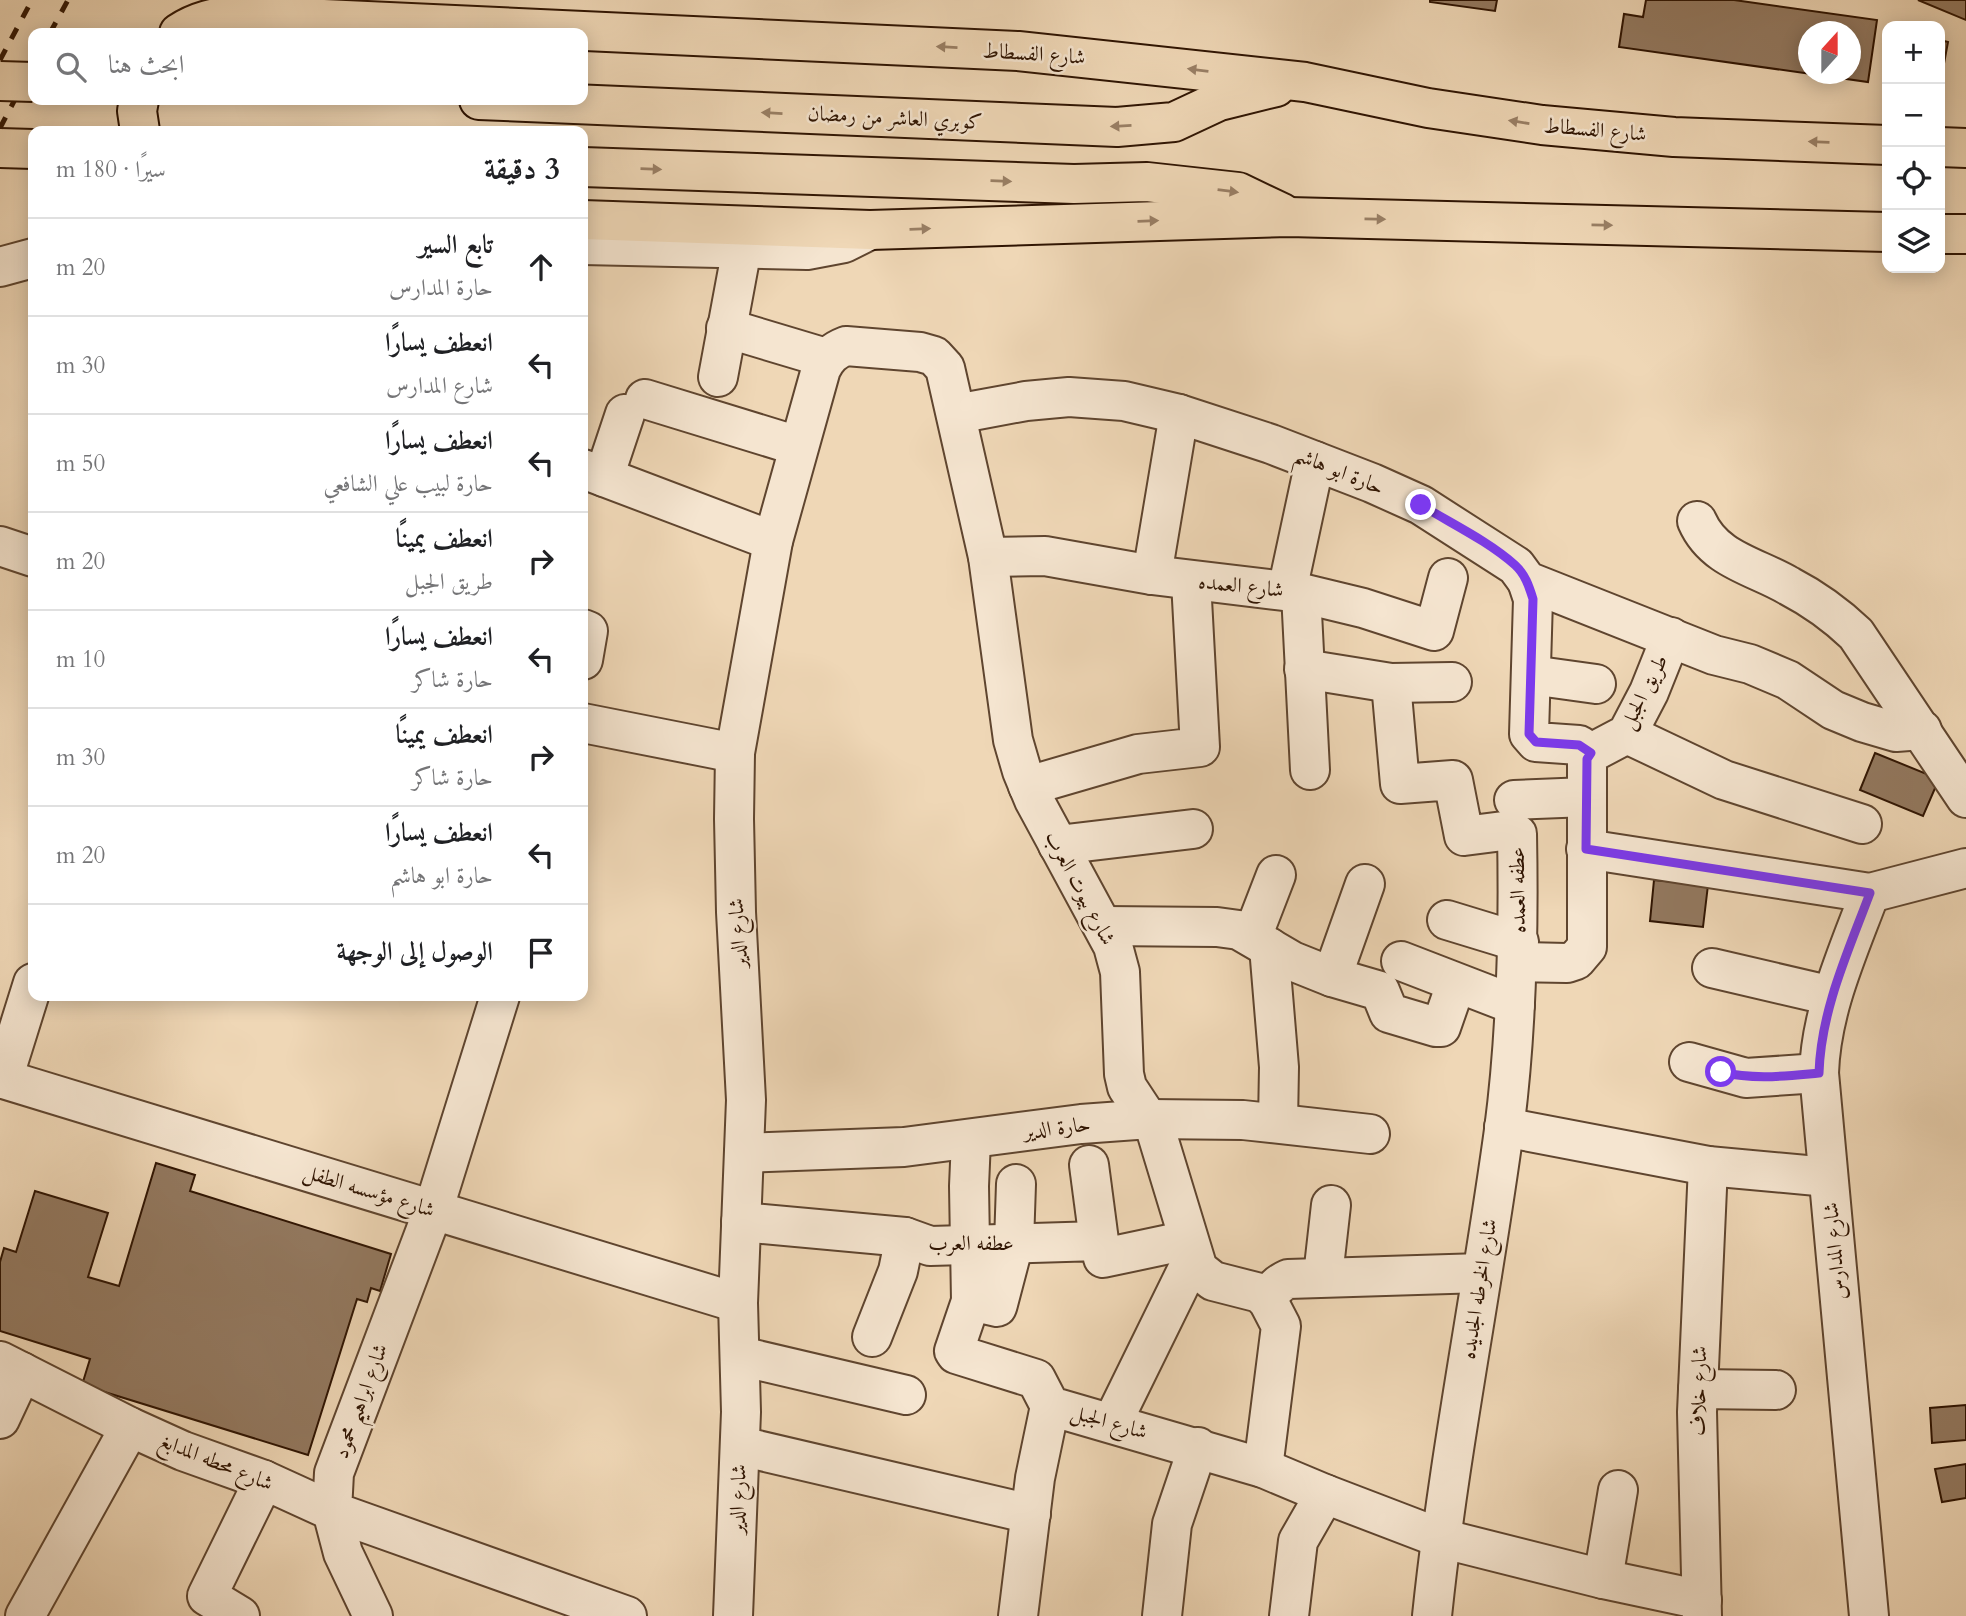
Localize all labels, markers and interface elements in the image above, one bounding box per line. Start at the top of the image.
north arrow [1798,21,1861,84]
map controls [1882,21,1945,273]
button: + [1882,21,1945,84]
search box [28,28,588,105]
street label: شارع الفسطاط [981,36,1086,75]
one-way arrow [936,42,958,53]
text: ابحث هنا [108,47,184,82]
icon: search [52,48,90,86]
one-way arrow [1187,64,1209,75]
button: − [1882,84,1945,147]
street label: كوبري العاشر من رمضان [807,99,983,138]
one-way arrow [761,107,783,118]
street label: شارع الفسطاط [1542,111,1648,152]
one-way arrow [1508,116,1530,127]
one-way arrow [1110,121,1132,132]
one-way arrow [1808,137,1830,148]
button: locate [1882,147,1945,210]
text: 3 دقيقة [484,149,560,190]
text: سيرًا · 180 m [56,154,166,185]
one-way arrow [640,164,662,175]
one-way arrow [990,176,1012,187]
one-way arrow [1217,186,1239,197]
button: layers [1882,210,1945,273]
one-way arrow [1364,213,1386,225]
one-way arrow [1137,216,1159,227]
one-way arrow [1592,219,1614,231]
one-way arrow [910,223,932,234]
text: تابع السير [418,227,493,262]
icon: ahead [522,248,560,286]
text: 20 m [56,252,105,283]
text: حارة المدارس [389,272,493,303]
text: انعطف يسارًا [385,325,493,360]
icon: left [522,346,560,384]
text: 30 m [56,350,105,381]
text: شارع المدارس [386,370,493,401]
text: انعطف يسارًا [385,423,493,458]
street label: حارة ابو هاشم [1288,440,1388,508]
icon: left [522,444,560,482]
text: 50 m [56,448,105,479]
text: حارة لبيب علي الشافعي [323,468,493,499]
route end [1405,489,1436,520]
text: انعطف يمينًا [395,521,493,556]
icon: right [522,542,560,580]
text: 20 m [56,546,105,577]
text: طريق الجبل [405,566,493,597]
street label: شارع العمده [1197,567,1285,608]
text: انعطف يسارًا [385,619,493,654]
icon: left [522,640,560,678]
text: 10 m [56,644,105,675]
street label: طريق الجبل [1613,650,1675,734]
text: حارة شاكر [412,664,493,695]
text: انعطف يمينًا [395,717,493,752]
icon: right [522,738,560,776]
text: 30 m [56,742,105,773]
text: حارة شاكر [412,762,493,793]
text: انعطف يسارًا [385,815,493,850]
street label: شارع بيوت العرب [1035,826,1122,952]
icon: left [522,836,560,874]
text: 20 m [56,840,105,871]
street label: عطفه العمده [1503,847,1533,933]
text: حارة ابو هاشم [390,860,493,891]
street label: شارع الدير [722,897,757,971]
text: الوصول إلى الوجهة [337,934,493,969]
icon: arrive [522,934,560,972]
route start [1705,1056,1736,1087]
street label: حارة الدير [1020,1110,1092,1147]
street label: شارع مؤسسه الطفل [299,1157,438,1228]
street label: شارع المدارس [1816,1201,1857,1301]
street label: شارع الخرطه الجديده [1454,1217,1507,1362]
street label: عطفه العرب [928,1229,1014,1258]
street label: شارع ابراهيم محمود [327,1340,401,1464]
street label: شارع خلاف [1684,1346,1717,1436]
street label: شارع الجبل [1066,1397,1151,1450]
street label: شارع محطه المدابغ [153,1426,277,1502]
street label: شارع الدير [722,1464,757,1537]

